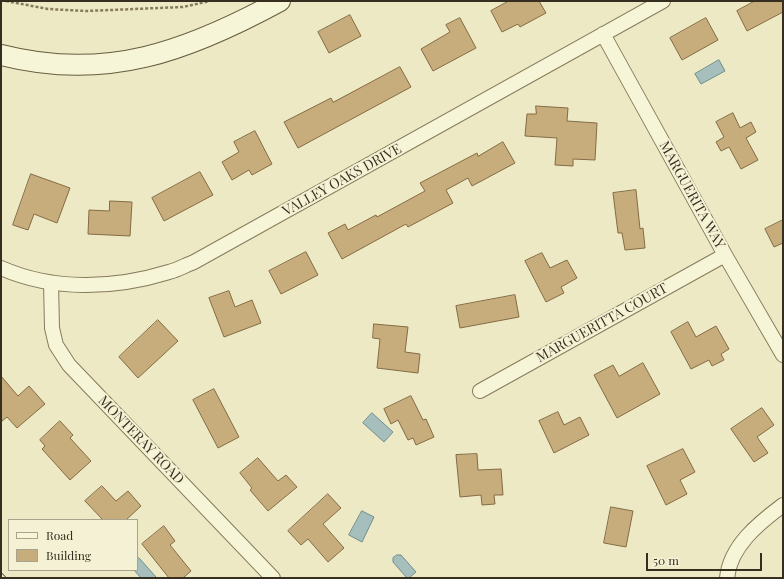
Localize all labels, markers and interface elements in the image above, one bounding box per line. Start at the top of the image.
street label: MARGUERITA WAY [656,138,728,252]
street label: VALLEY OAKS DRIVE [280,140,404,220]
street label: MARGUERITTA COURT [533,280,671,366]
street label: MONTERAY ROAD [95,392,187,488]
legend [8,519,138,571]
text: Road [46,527,73,543]
scale bar [648,545,764,571]
text: Building [46,547,91,563]
text: 50 m [653,552,679,568]

